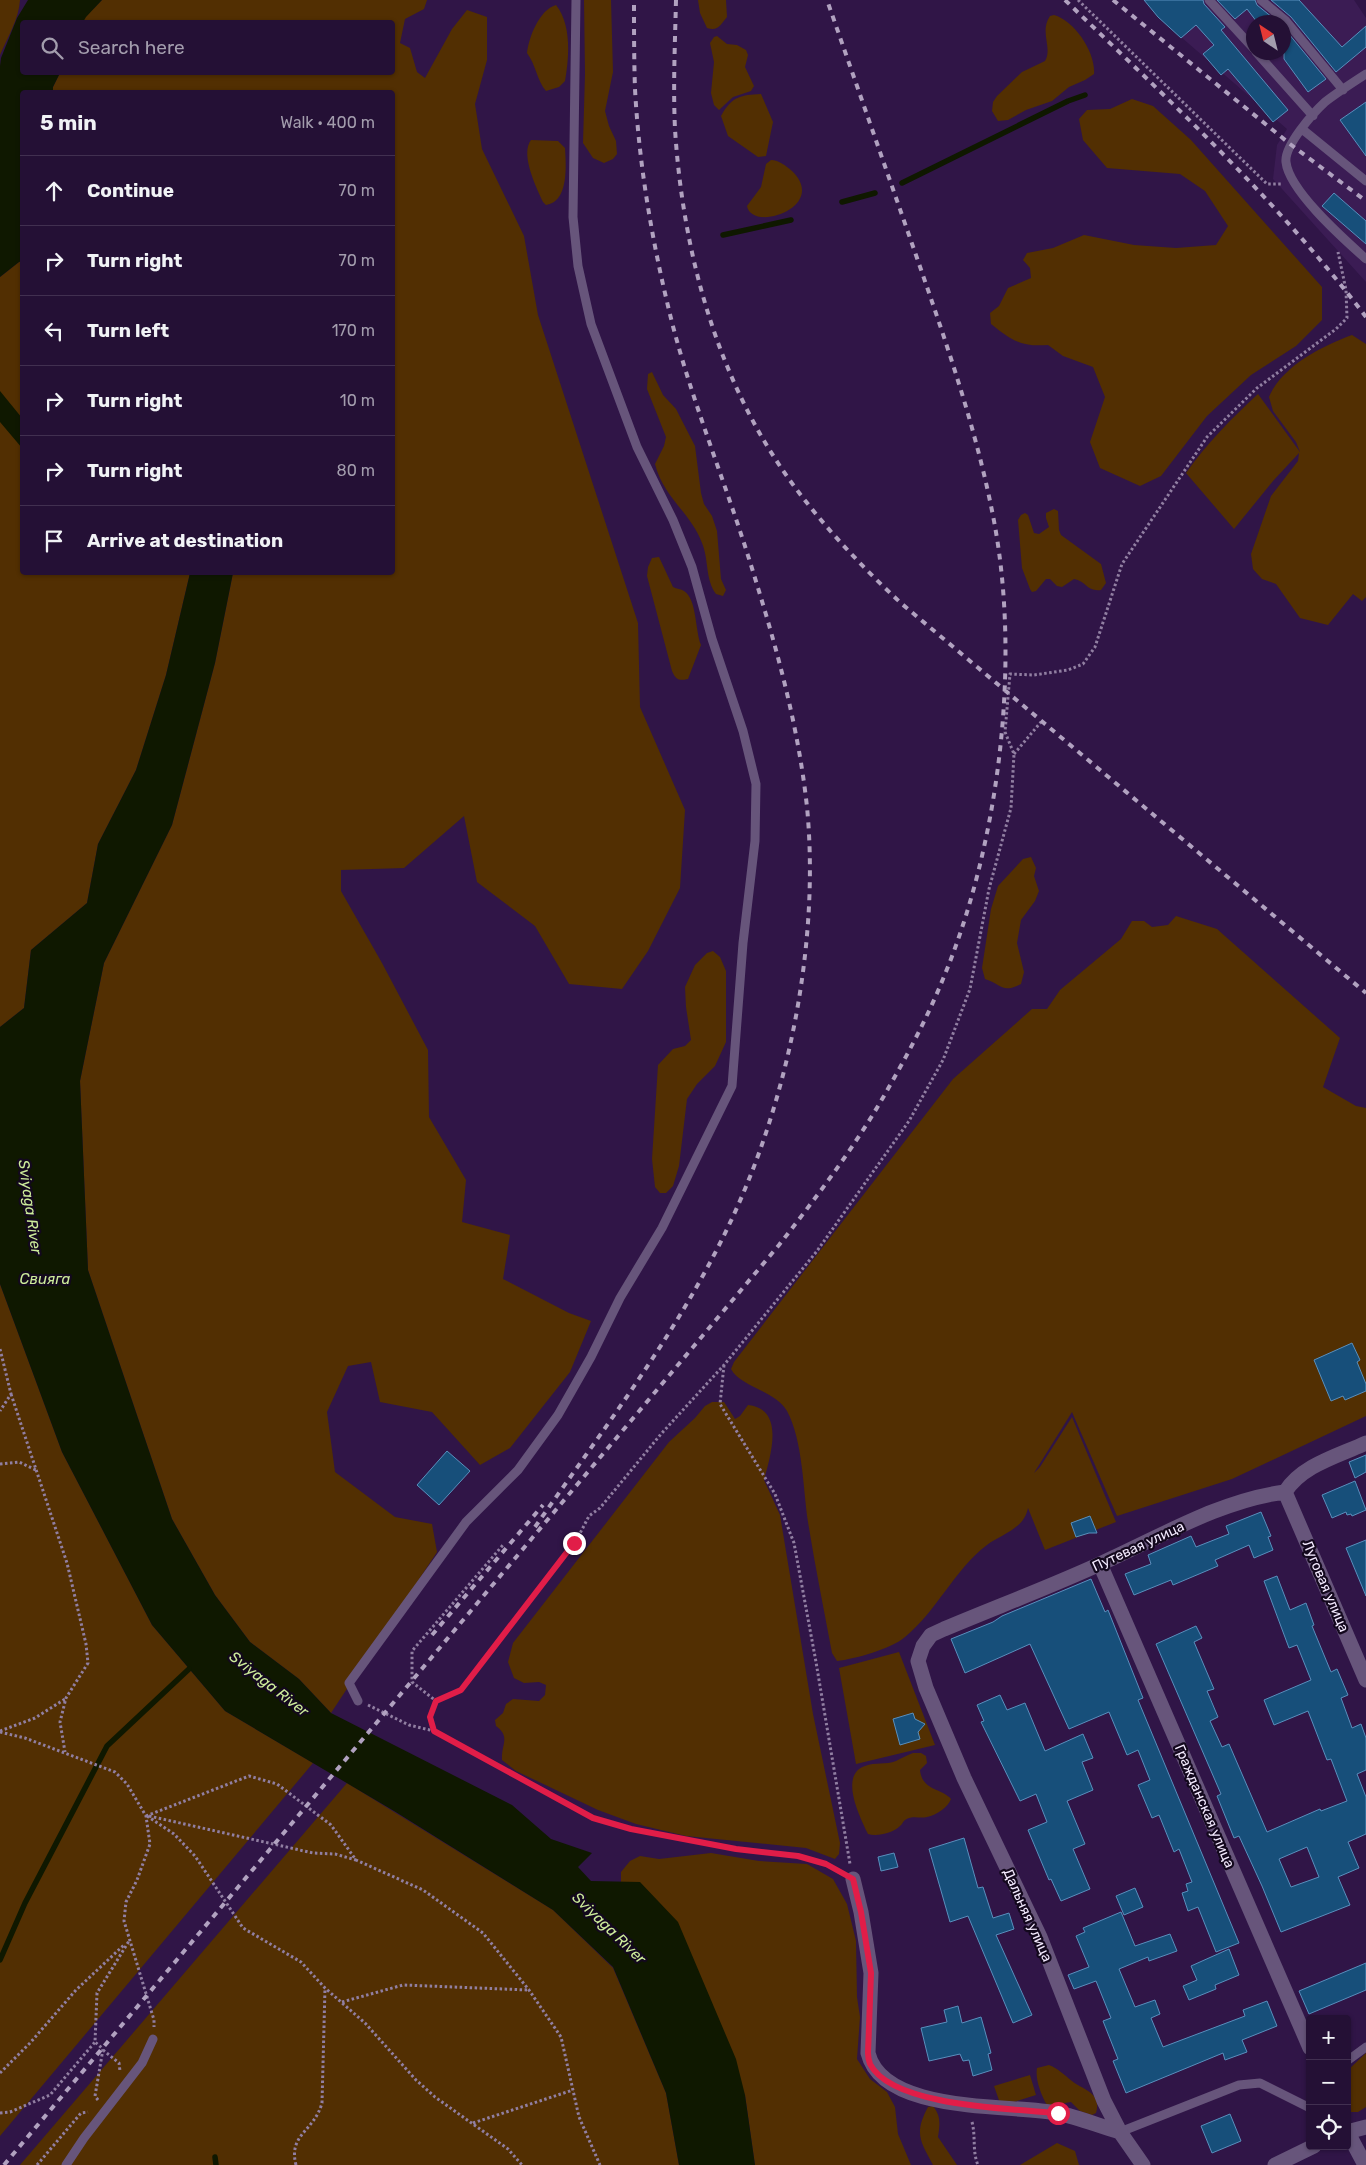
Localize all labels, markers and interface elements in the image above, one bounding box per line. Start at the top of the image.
north arrow [1246,15,1291,60]
search box [20,20,395,75]
icon: search [38,34,66,62]
text: Search here [78,36,185,59]
text: 5 min [40,110,97,135]
text: Walk · 400 m [280,113,375,132]
icon: ahead [40,177,68,205]
text: Continue [87,179,174,202]
text: 70 m [338,181,375,200]
icon: right [40,247,68,275]
text: Turn right [87,249,182,272]
text: 70 m [338,251,375,270]
icon: left [40,317,68,345]
text: Turn left [87,319,169,342]
text: 170 m [332,321,375,340]
icon: right [40,387,68,415]
text: Turn right [87,389,182,412]
text: 10 m [340,391,375,410]
icon: right [40,457,68,485]
text: Turn right [87,459,182,482]
text: 80 m [337,461,375,480]
icon: arrive [40,527,68,555]
text: Arrive at destination [87,529,283,552]
water label: Sviyaga River [14,1159,46,1257]
water label: Свияга [20,1270,71,1288]
street label: Путевая улица [1089,1518,1187,1575]
route end [563,1532,586,1555]
street label: Луговая улица [1298,1538,1353,1635]
water label: Sviyaga River [226,1648,313,1721]
street label: Гражданская улица [1171,1742,1238,1870]
street label: Дальняя улица [999,1866,1056,1964]
water label: Sviyaga River [568,1888,650,1968]
map controls [1306,2015,1351,2150]
button: + [1306,2015,1351,2060]
button: − [1306,2060,1351,2105]
route start [1047,2102,1070,2125]
button: locate [1306,2105,1351,2150]

